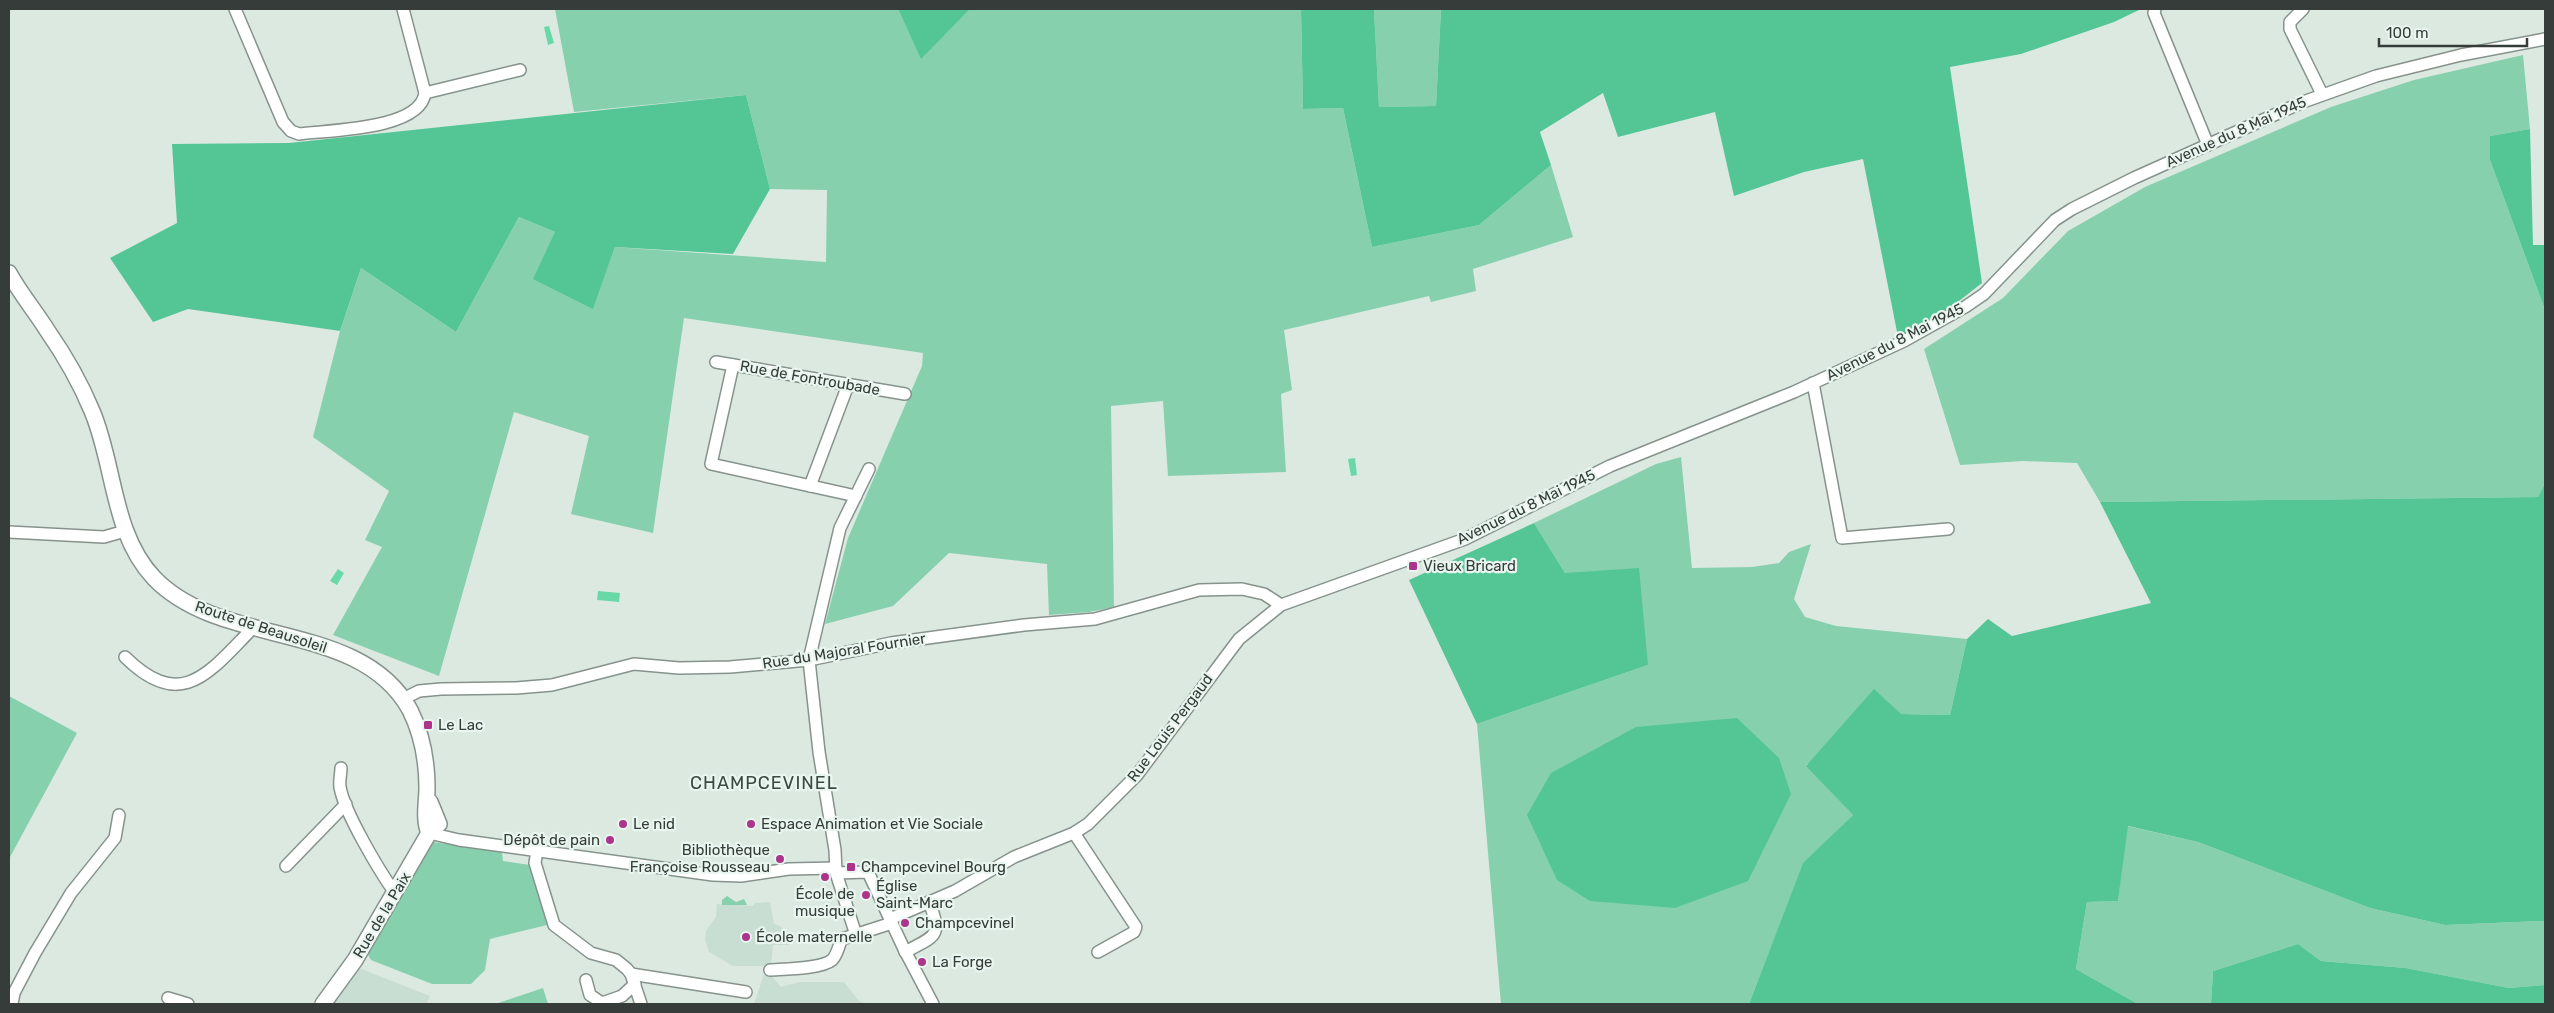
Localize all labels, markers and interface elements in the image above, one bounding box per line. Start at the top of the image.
scale bar [2379,15,2526,47]
text: 100 m [2386,24,2428,42]
street label: Avenue du 8 Mai 1945 [2163,93,2309,171]
street label: Avenue du 8 Mai 1945 [1823,299,1967,384]
street label: Rue de Fontroubade [739,357,881,399]
street label: Avenue du 8 Mai 1945 [1454,466,1598,548]
place label: Vieux Bricard [1423,557,1516,575]
marker: Vieux Bricard [1407,560,1419,572]
street label: Route de Beausoleil [193,597,329,657]
street label: Rue du Majoral Fournier [761,629,927,673]
street label: Rue Louis Pergaud [1124,670,1216,786]
place label: Le Lac [438,716,483,734]
marker: Le Lac [422,719,434,731]
district label: CHAMPCEVINEL [690,772,838,794]
place label: Le nid [633,815,675,833]
place label: Espace Animation et Vie Sociale [761,815,983,833]
marker: Le nid [617,818,629,830]
marker: Espace Animation et Vie Sociale [745,818,757,830]
place label: Dépôt de pain [503,831,600,849]
marker: Dépôt de pain [604,834,616,846]
place label: Bibliothèque Françoise Rousseau [630,841,770,876]
marker: Bibliothèque Françoise Rousseau [774,853,786,865]
place label: Champcevinel Bourg [861,858,1006,876]
marker: Champcevinel Bourg [845,861,857,873]
street label: Rue de la Paix [349,869,415,961]
marker: École de musique [819,871,831,883]
place label: Église Saint-Marc [876,877,953,912]
place label: École de musique [795,885,855,920]
marker: Église Saint-Marc [860,889,872,901]
place label: Champcevinel [915,914,1014,932]
marker: Champcevinel [899,917,911,929]
place label: École maternelle [756,928,872,946]
marker: École maternelle [740,931,752,943]
place label: La Forge [932,953,993,971]
marker: La Forge [916,956,928,968]

